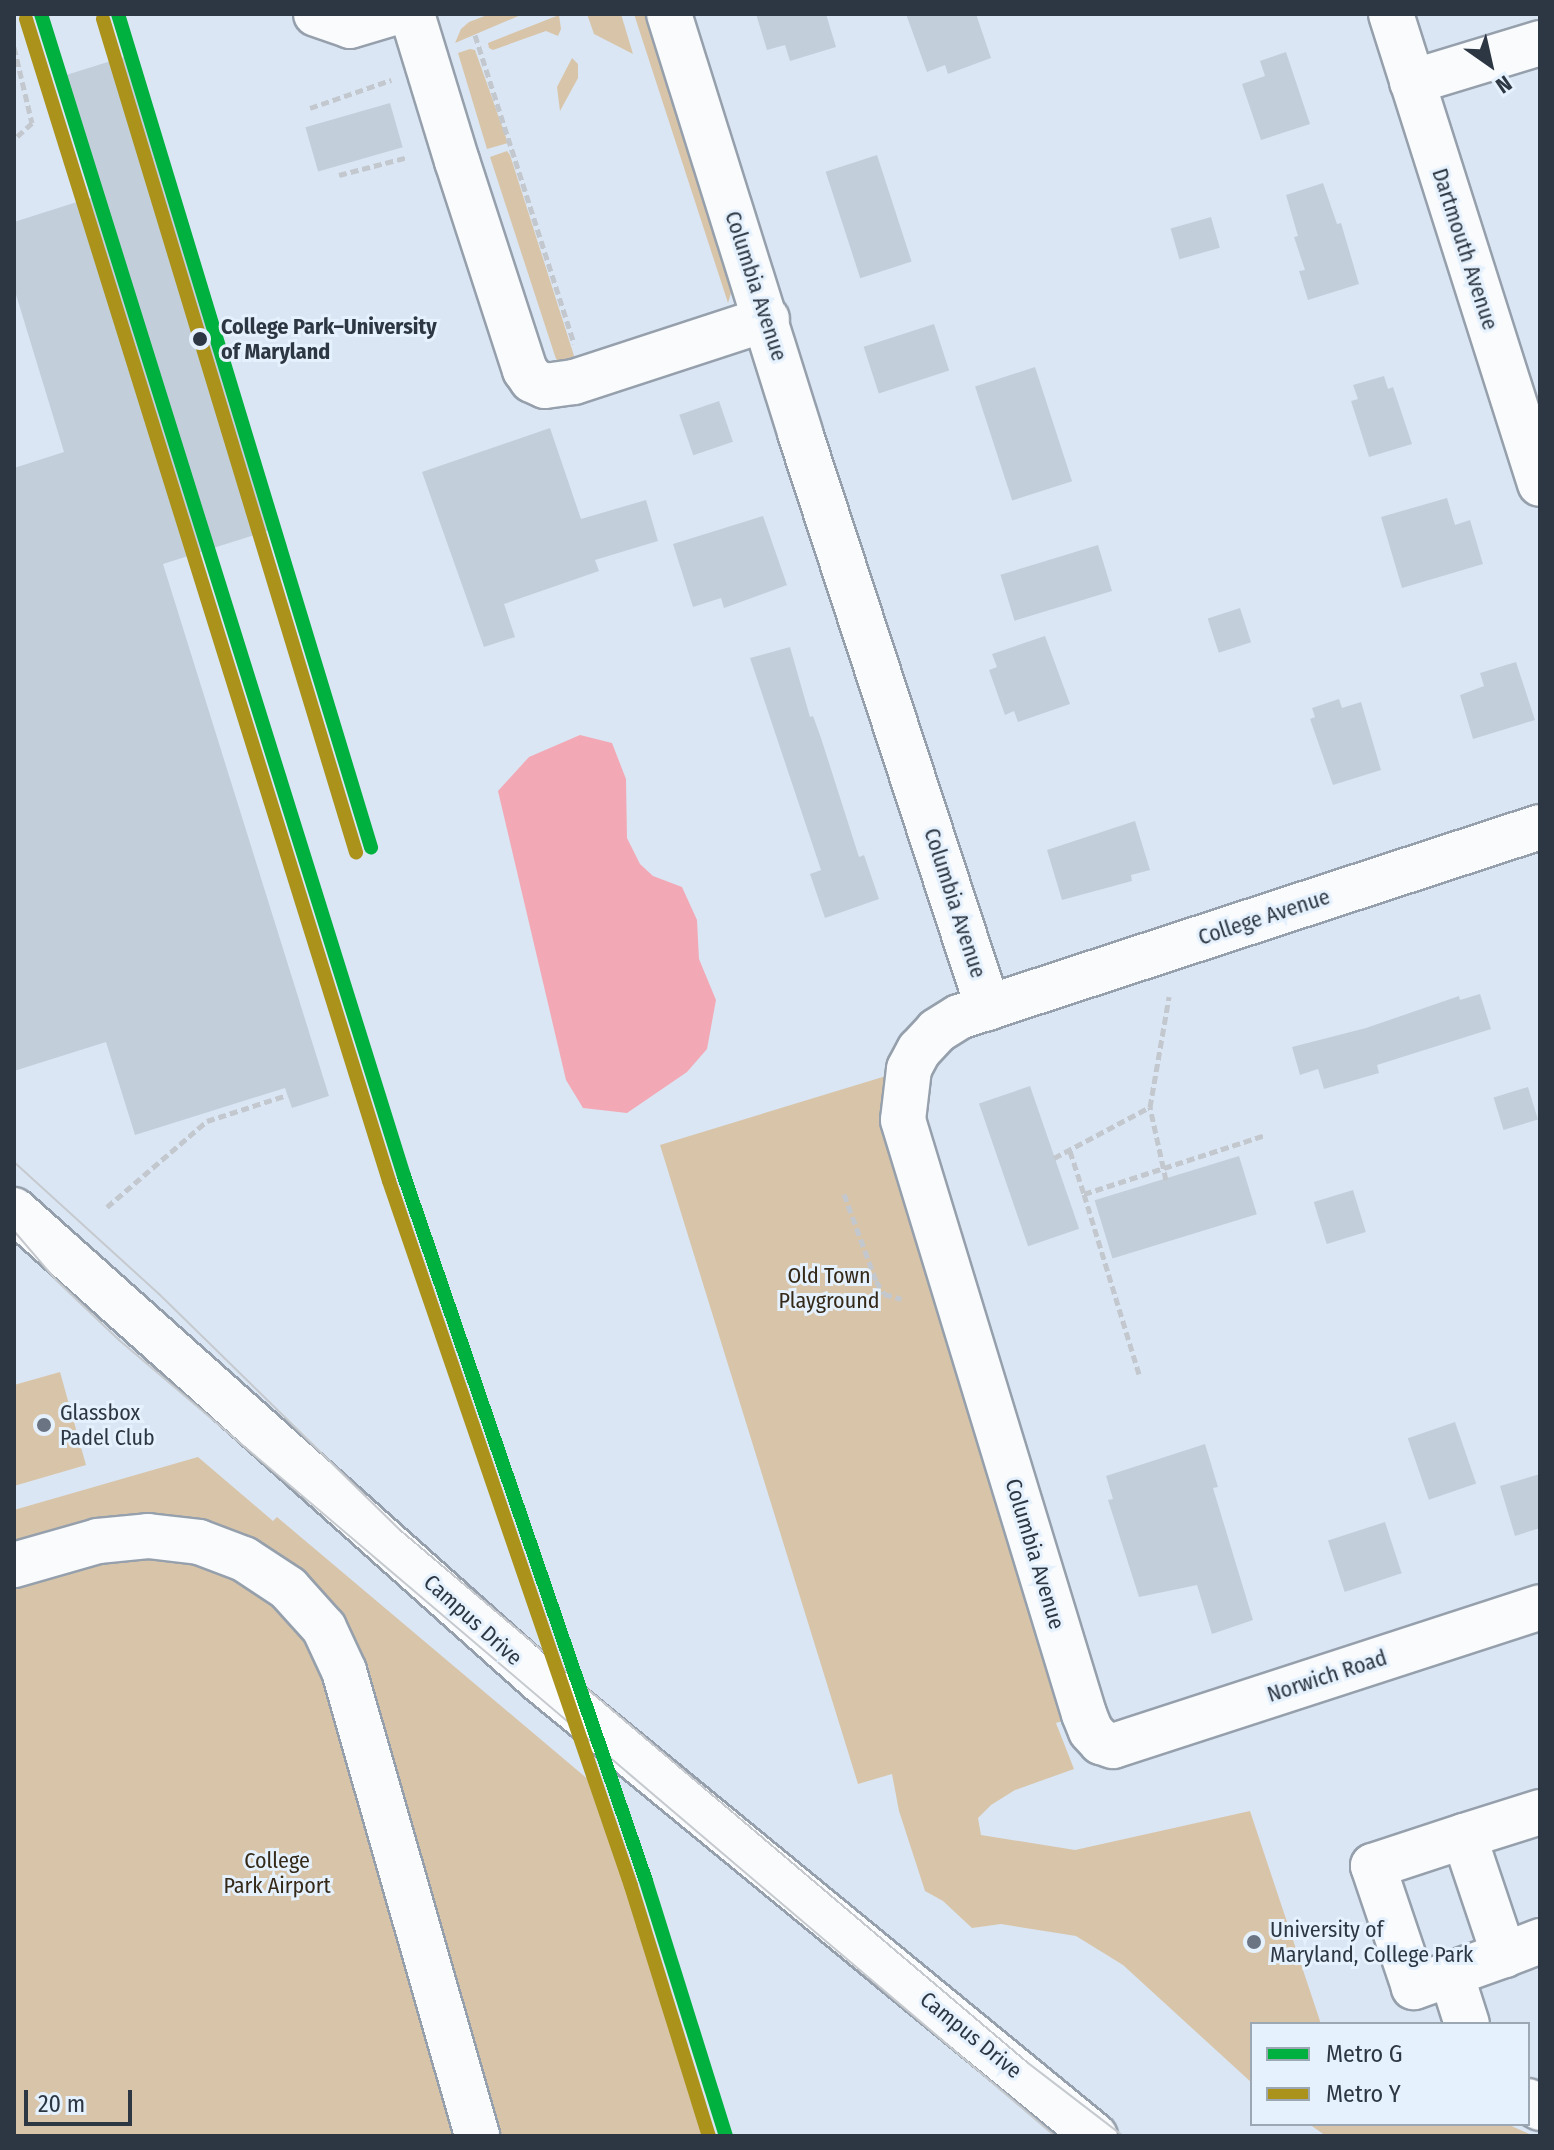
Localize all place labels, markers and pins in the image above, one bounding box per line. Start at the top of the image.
place label: College Park–University of Maryland [221,313,437,364]
marker: College Park–University of Maryland [186,325,214,353]
place label: Glassbox Padel Club [60,1399,155,1450]
marker: Glassbox Padel Club [35,1416,53,1434]
place label: University of Maryland, College Park [1270,1916,1473,1968]
marker: University of Maryland, College Park [1245,1933,1263,1951]

